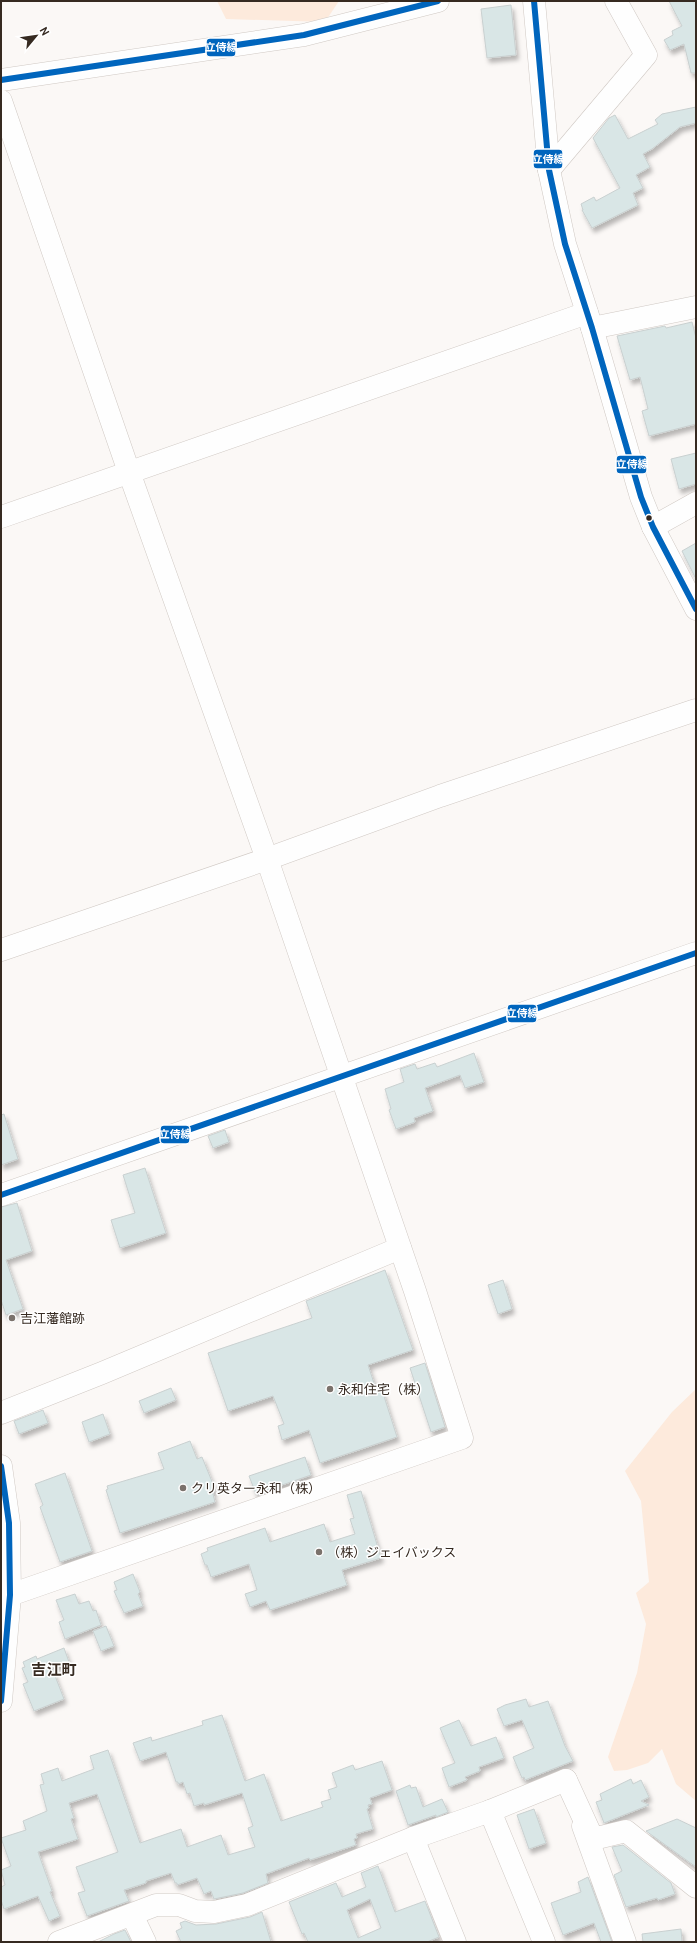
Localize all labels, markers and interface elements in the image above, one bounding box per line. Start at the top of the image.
north arrow [16,16,56,56]
text: N [37,24,53,38]
line badge: 立侍線 [206,38,236,57]
text: 立侍線 [205,40,238,54]
line badge: 立侍線 [533,149,563,169]
text: 立侍線 [532,152,565,166]
line badge: 立侍線 [616,455,647,474]
text: 立侍線 [616,457,649,471]
unlabelled marker [644,513,654,523]
line badge: 立侍線 [507,1004,537,1023]
text: 立侍線 [506,1006,539,1020]
line badge: 立侍線 [160,1125,190,1144]
text: 立侍線 [159,1127,192,1141]
place label: 吉江藩館跡 [20,1310,85,1326]
marker: 吉江藩館跡 [7,1313,17,1323]
place label: 永和住宅（株） [338,1381,429,1397]
marker: 永和住宅（株） [325,1384,335,1394]
place label: クリ英ター永和（株） [191,1480,321,1496]
marker: クリ英ター永和（株） [178,1483,188,1493]
place label: （株）ジェイバックス [327,1544,456,1560]
marker: （株）ジェイバックス [314,1547,324,1557]
district label: 吉江町 [31,1661,77,1679]

